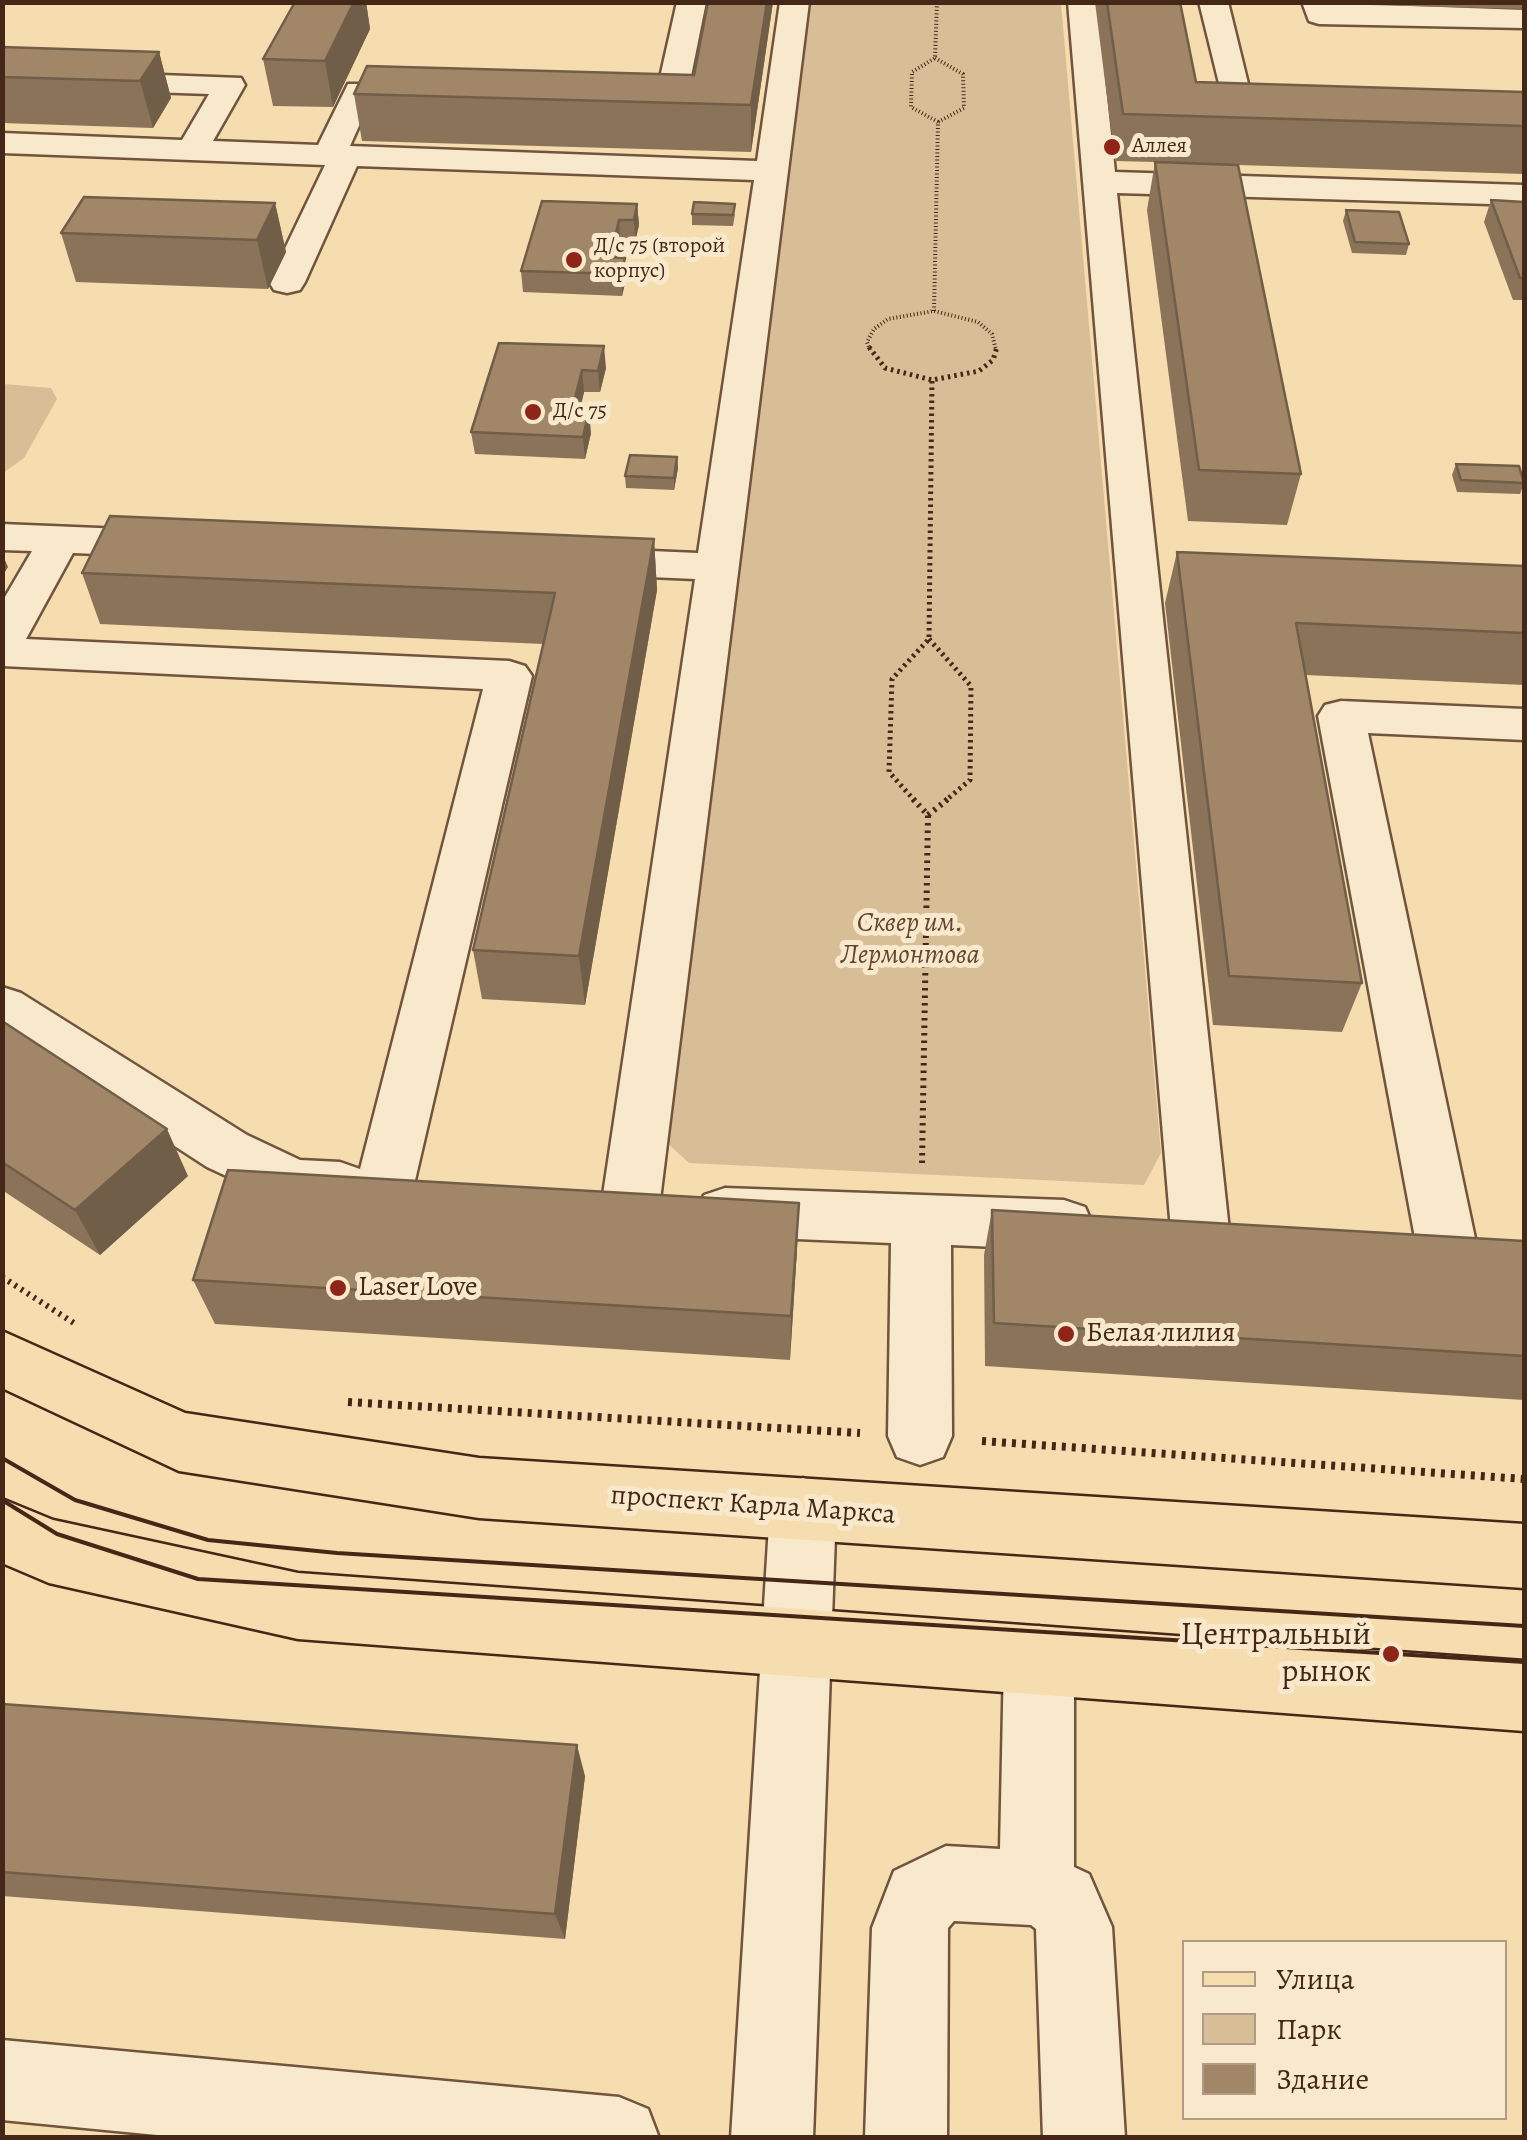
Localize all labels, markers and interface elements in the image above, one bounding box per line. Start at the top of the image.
place label: Аллея [1132,134,1187,160]
marker: Аллея [1101,136,1123,158]
place label: Д/с 75 (второй корпус) [594,234,725,286]
marker: Д/с 75 (второй корпус) [563,249,585,271]
place label: Д/с 75 [553,399,607,425]
marker: Д/с 75 [522,401,544,423]
park label: Сквер им. Лермонтова [840,907,980,973]
place label: Laser Love [358,1271,478,1305]
marker: Laser Love [327,1277,349,1299]
place label: Белая лилия [1086,1317,1236,1351]
marker: Белая лилия [1055,1323,1077,1345]
street label: проспект Карла Маркса [609,1479,897,1533]
place label: Центральный рынок [1181,1617,1371,1692]
marker: Центральный рынок [1380,1643,1402,1665]
legend [1182,1940,1507,2120]
text: Улица [1276,1959,1355,1999]
text: Парк [1276,2009,1342,2049]
text: Здание [1276,2059,1369,2099]

